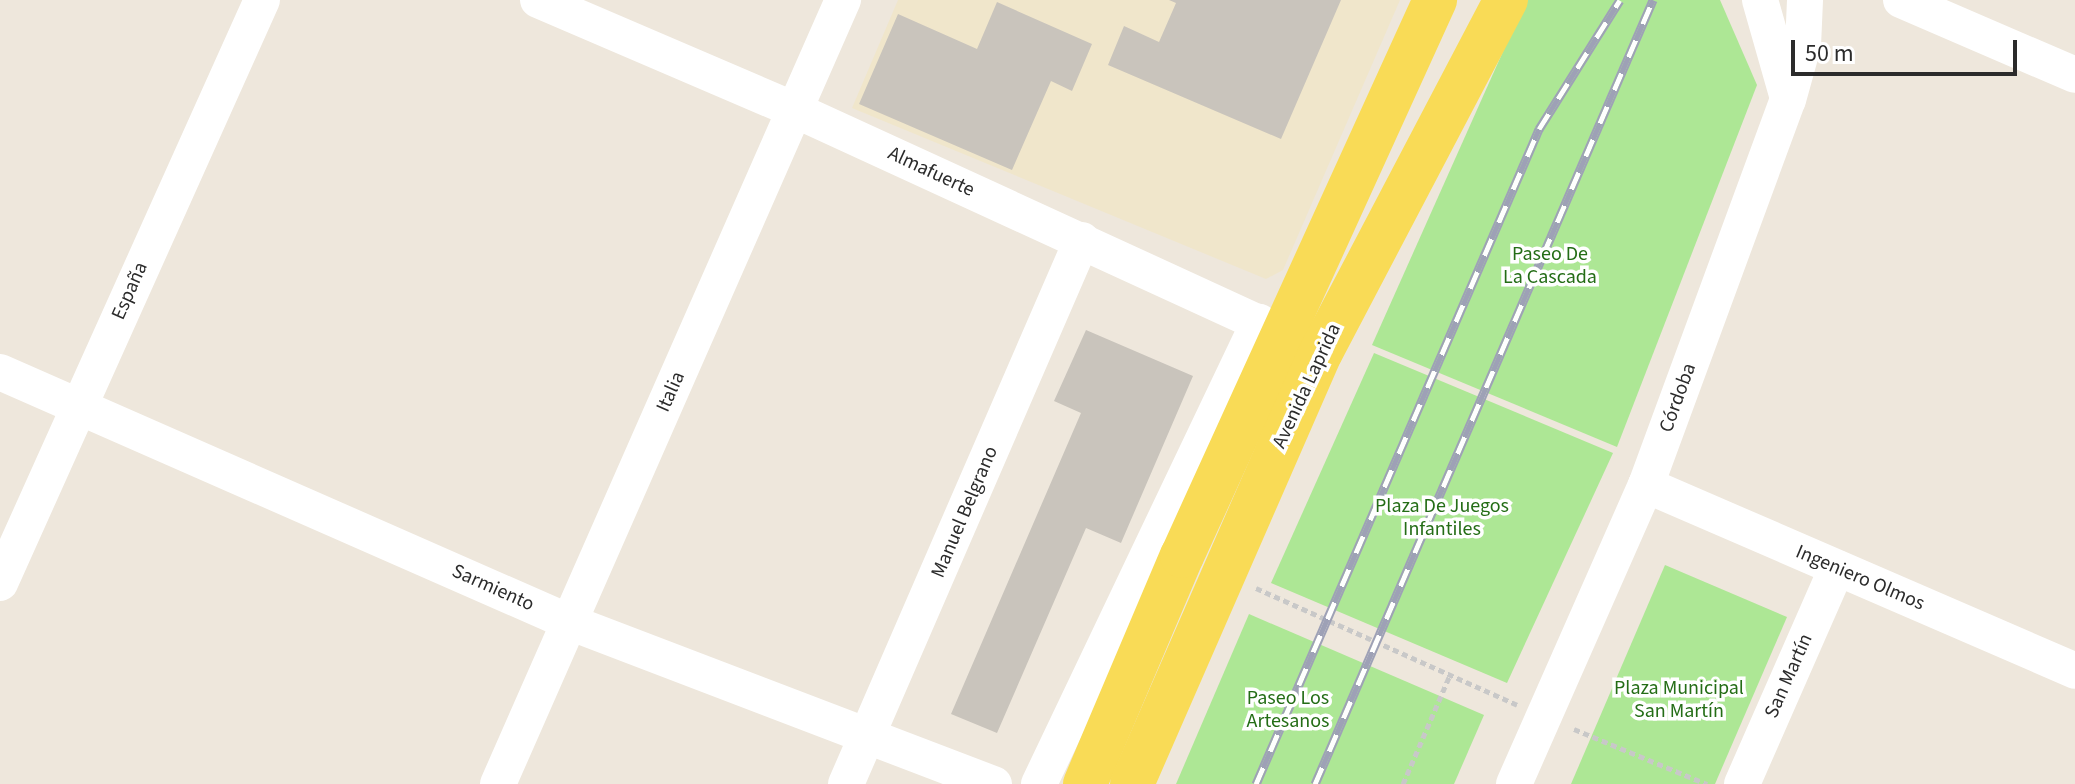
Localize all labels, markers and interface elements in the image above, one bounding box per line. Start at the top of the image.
scale bar [1795,24,2021,74]
text: 50 m [1805,36,1854,71]
street label: Almafuerte [884,142,978,202]
park label: Paseo De La Cascada [1503,242,1597,289]
street label: España [107,258,153,324]
street label: Avenida Laprida [1268,320,1346,452]
street label: Córdoba [1654,360,1702,436]
street label: Italia [652,368,690,416]
street label: Manuel Belgrano [926,443,1004,581]
park label: Plaza De Juegos Infantiles [1375,495,1509,542]
street label: Ingeniero Olmos [1792,540,1928,616]
street label: Sarmiento [448,559,538,617]
street label: San Martín [1760,630,1818,722]
park label: Plaza Municipal San Martín [1614,677,1744,724]
park label: Paseo Los Artesanos [1247,686,1329,733]

